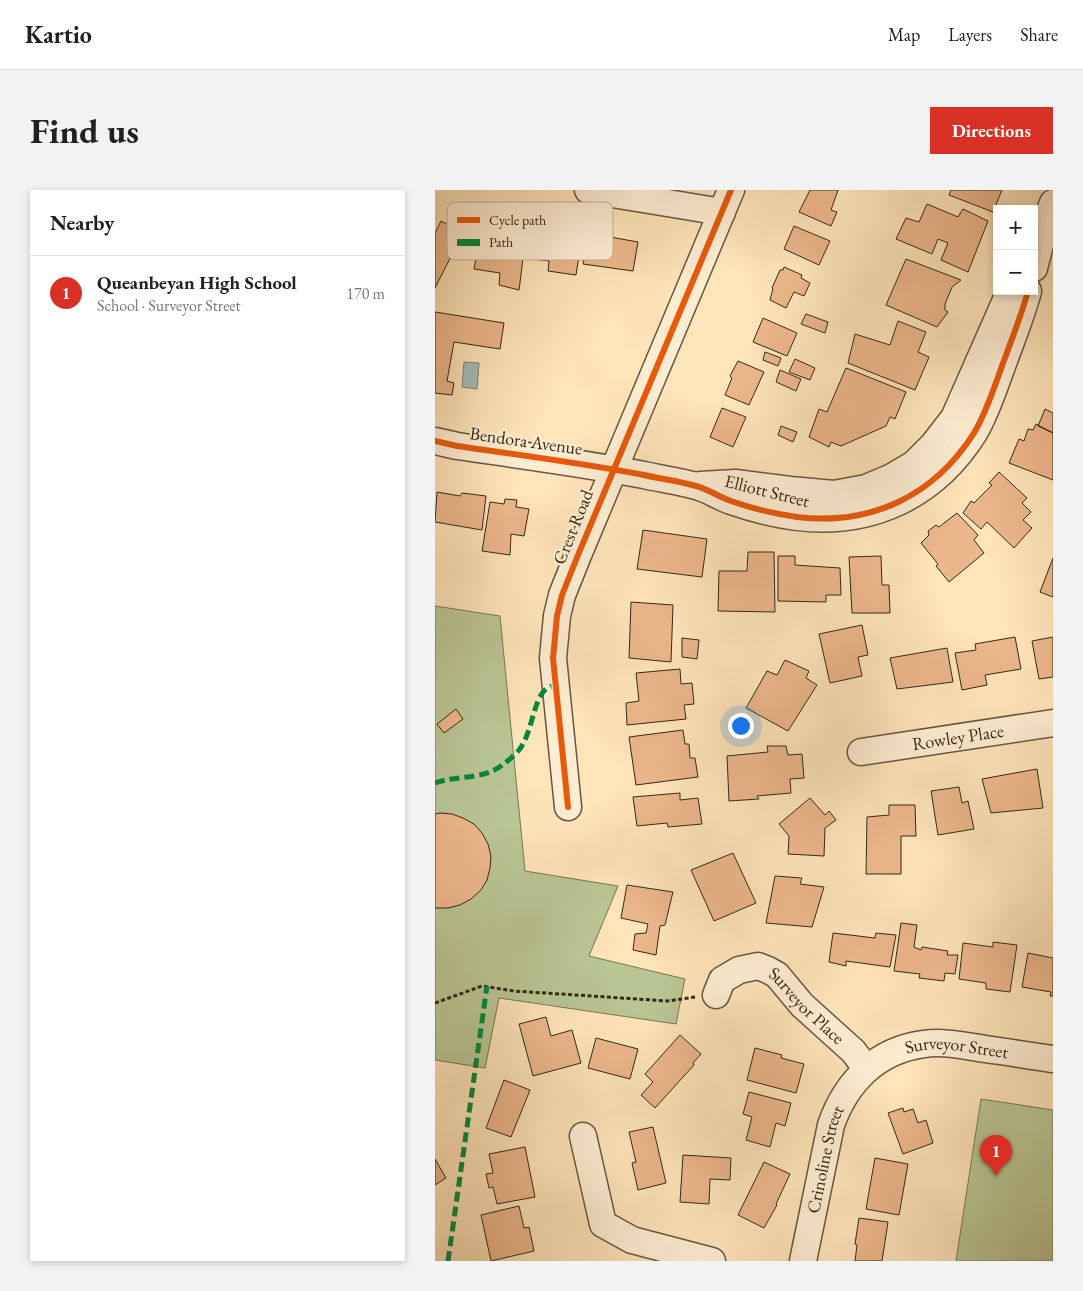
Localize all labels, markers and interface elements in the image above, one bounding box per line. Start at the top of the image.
text: Kartio [25,19,92,50]
text: Map [888,23,920,46]
text: Layers [948,23,992,46]
text: Share [1020,23,1058,46]
button: Directions [930,107,1053,154]
text: Find us [30,108,139,153]
legend [447,202,613,260]
map controls [993,205,1038,295]
button: + [993,205,1038,250]
text: Nearby [50,209,114,236]
text: Cycle path [489,211,546,229]
text: Path [489,233,513,251]
button: − [993,250,1038,295]
text: Queanbeyan High School [97,270,297,295]
text: 1 [62,283,70,304]
text: 170 m [346,283,385,304]
text: School · Surveyor Street [97,295,241,316]
street label: Bendora Avenue [468,421,584,460]
street label: Elliott Street [722,469,812,512]
street label: Crest Road [547,485,598,568]
your location [728,713,754,739]
street label: Rowley Place [911,719,1005,755]
street label: Surveyor Place [765,961,850,1049]
street label: Surveyor Street [902,1031,1010,1063]
street label: Crinoline Street [801,1101,849,1215]
pin: 1 [980,1135,1012,1176]

